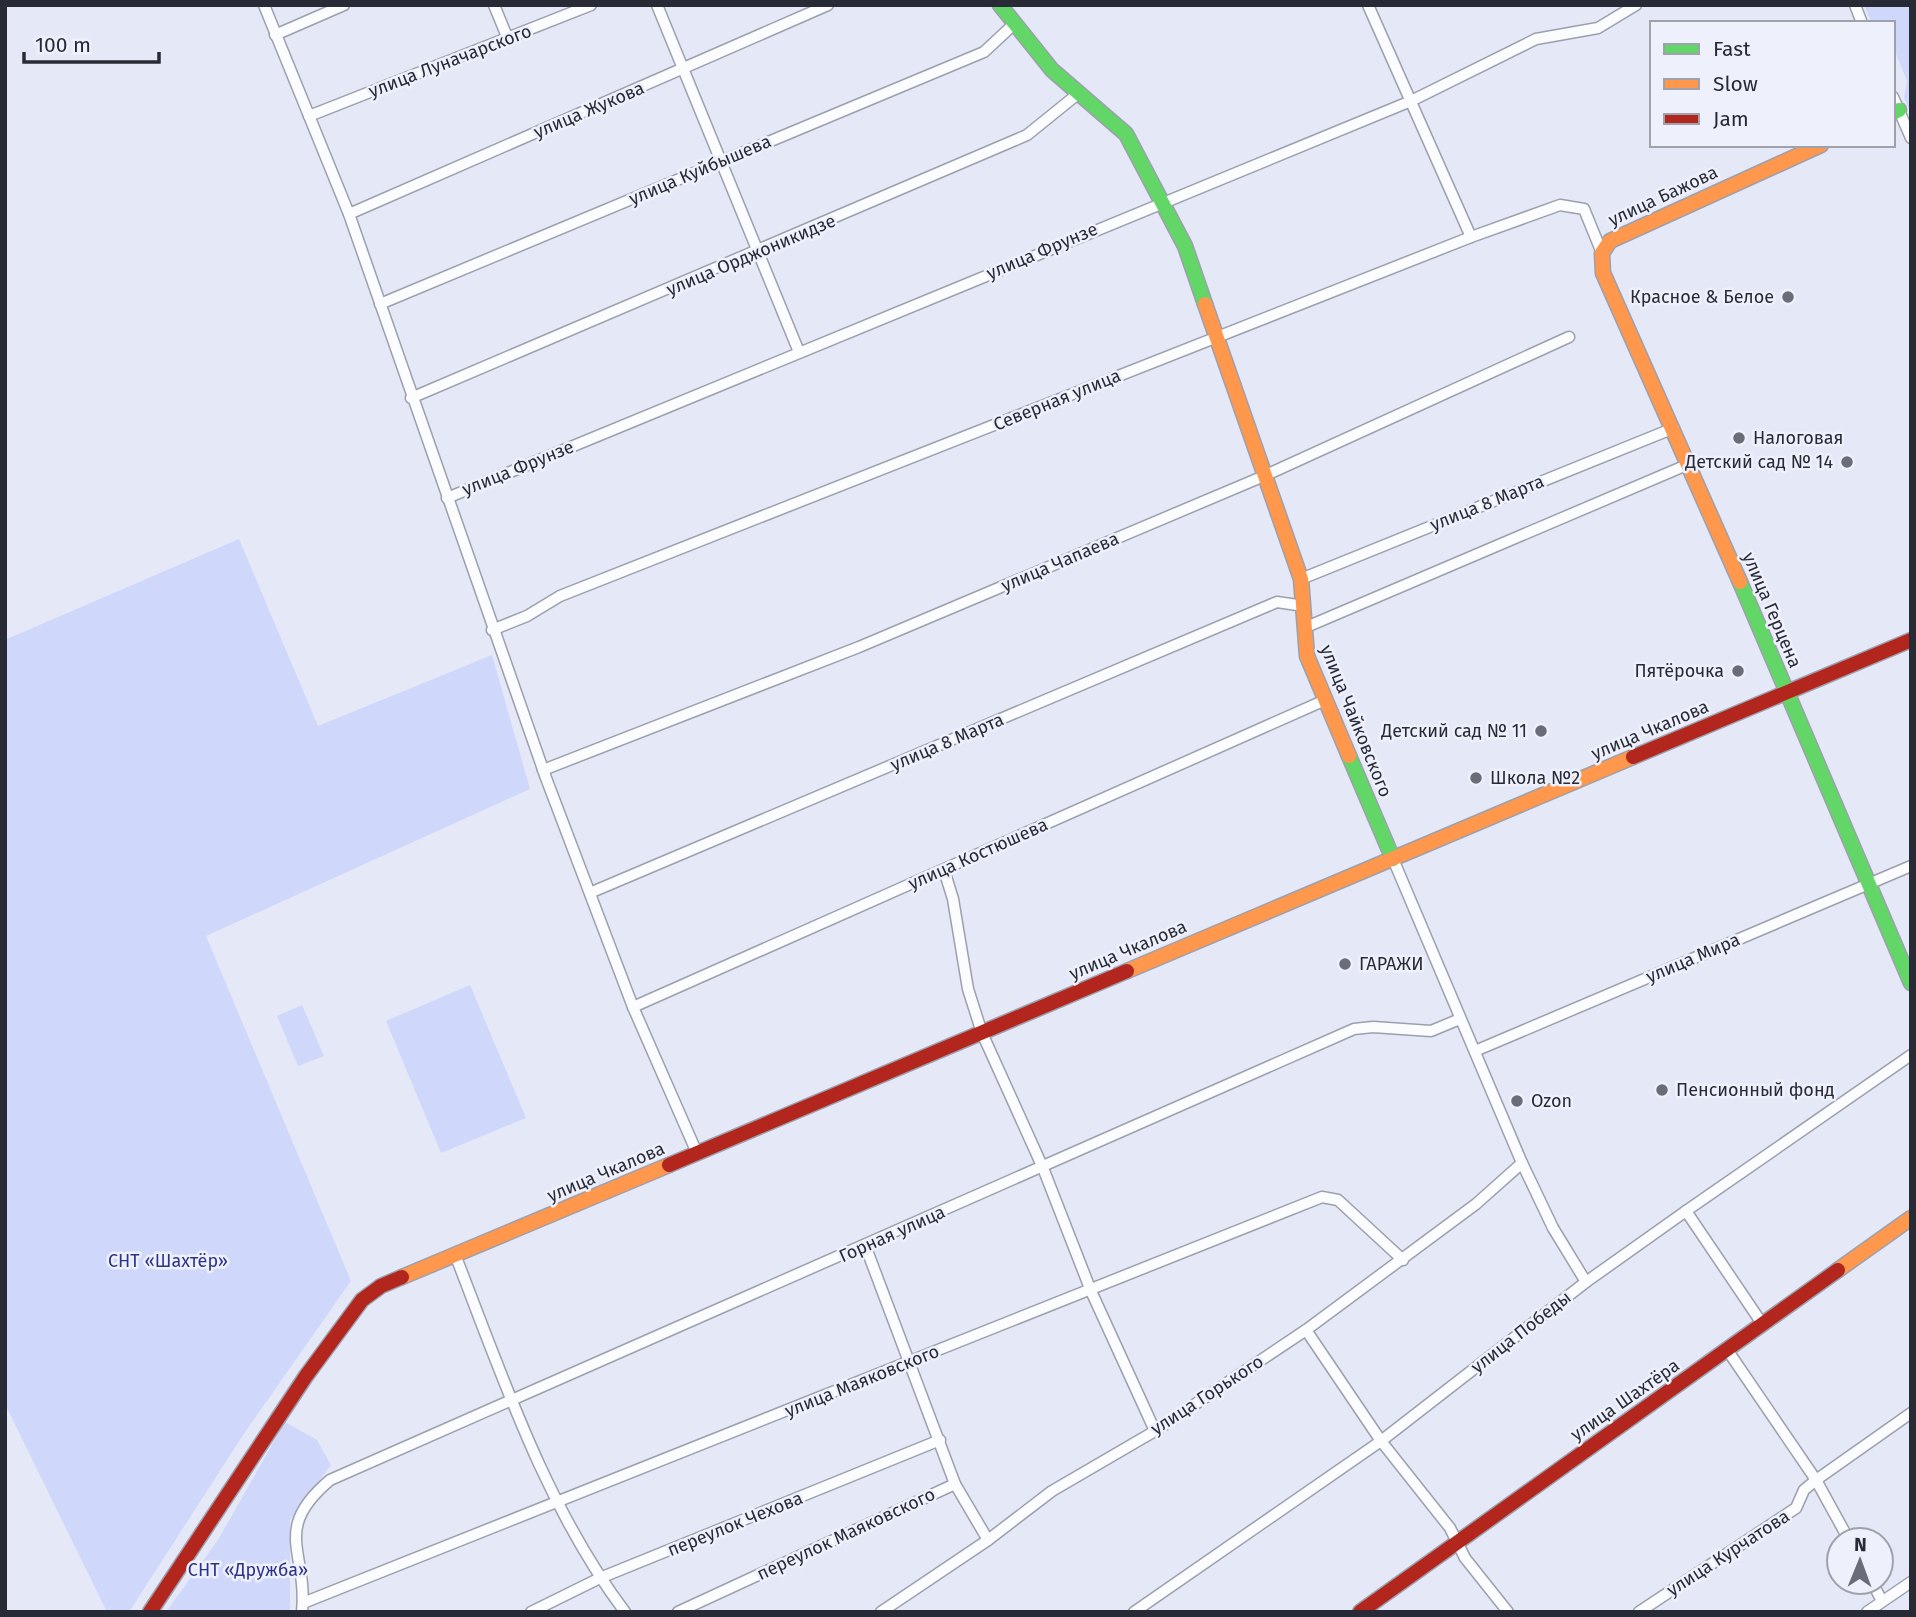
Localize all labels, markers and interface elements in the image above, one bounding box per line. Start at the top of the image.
street label: улица Луначарского [365,20,535,102]
scale bar [24,21,159,65]
legend [1650,21,1895,147]
text: 100 m [35,32,91,58]
text: Fast [1713,36,1751,62]
text: Slow [1713,71,1758,97]
street label: улица Жукова [530,77,648,143]
text: Jam [1713,106,1749,132]
street label: улица Куйбышева [625,130,775,210]
street label: улица Бажова [1605,161,1721,231]
street label: улица Орджоникидзе [663,209,839,301]
street label: улица Фрунзе [983,218,1101,284]
place label: Красное & Белое [1630,286,1774,308]
marker: Красное & Белое [1780,289,1796,305]
street label: Северная улица [990,364,1124,436]
place label: Налоговая [1753,427,1843,449]
marker: Налоговая [1731,430,1747,446]
street label: улица Фрунзе [459,436,577,500]
place label: Детский сад № 14 [1684,451,1833,473]
marker: Детский сад № 14 [1839,454,1855,470]
street label: улица 8 Марта [1427,470,1547,536]
street label: улица Чапаева [998,527,1122,597]
street label: улица Герцена [1738,549,1806,671]
street label: улица Чайковского [1315,642,1397,800]
place label: Пятёрочка [1634,660,1724,682]
marker: Пятёрочка [1730,663,1746,679]
street label: улица Чкалова [1588,695,1712,765]
street label: улица 8 Марта [887,708,1007,776]
place label: Детский сад № 11 [1380,720,1527,742]
marker: Детский сад № 11 [1533,723,1549,739]
place label: Школа №2 [1490,767,1580,789]
marker: Школа №2 [1468,770,1484,786]
street label: улица Костюшева [905,813,1051,895]
street label: улица Чкалова [1066,915,1190,985]
street label: улица Мира [1643,928,1743,988]
place label: ГАРАЖИ [1359,953,1423,975]
marker: ГАРАЖИ [1337,956,1353,972]
place label: Пенсионный фонд [1676,1079,1835,1101]
marker: Пенсионный фонд [1654,1082,1670,1098]
place label: Ozon [1531,1090,1572,1112]
marker: Ozon [1509,1093,1525,1109]
street label: улица Чкалова [544,1137,668,1207]
street label: Горная улица [836,1201,948,1267]
park label: СНТ «Шахтёр» [108,1250,228,1272]
street label: улица Победы [1467,1286,1575,1378]
street label: улица Маяковского [782,1340,942,1422]
street label: улица Горького [1146,1350,1268,1440]
street label: улица Шахтёра [1566,1354,1684,1446]
street label: переулок Маяковского [753,1483,939,1585]
street label: переулок Чехова [664,1487,806,1561]
street label: улица Курчатова [1662,1505,1794,1601]
north arrow [1825,1526,1895,1596]
text: N [1854,1533,1867,1556]
park label: СНТ «Дружба» [188,1559,308,1581]

